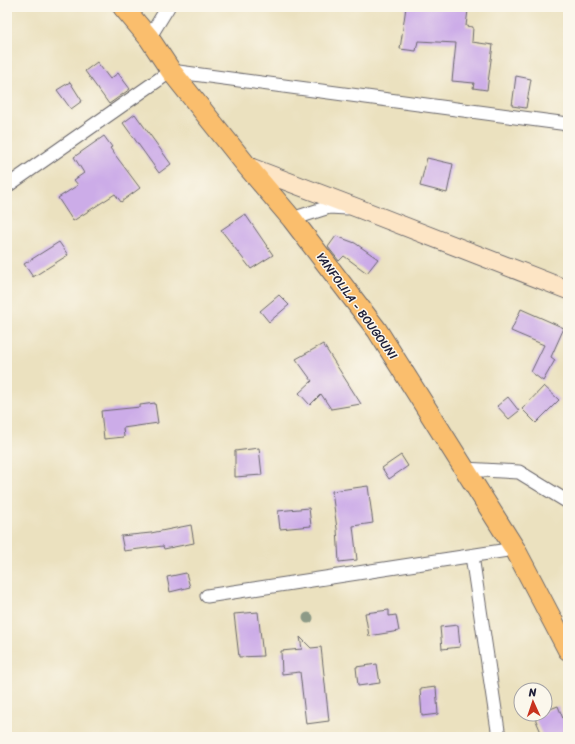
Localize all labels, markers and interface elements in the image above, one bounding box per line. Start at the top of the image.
street label: YANFOLILA - BOUGOUNI [310,248,404,364]
north arrow [513,682,553,722]
text: N [527,683,537,702]

